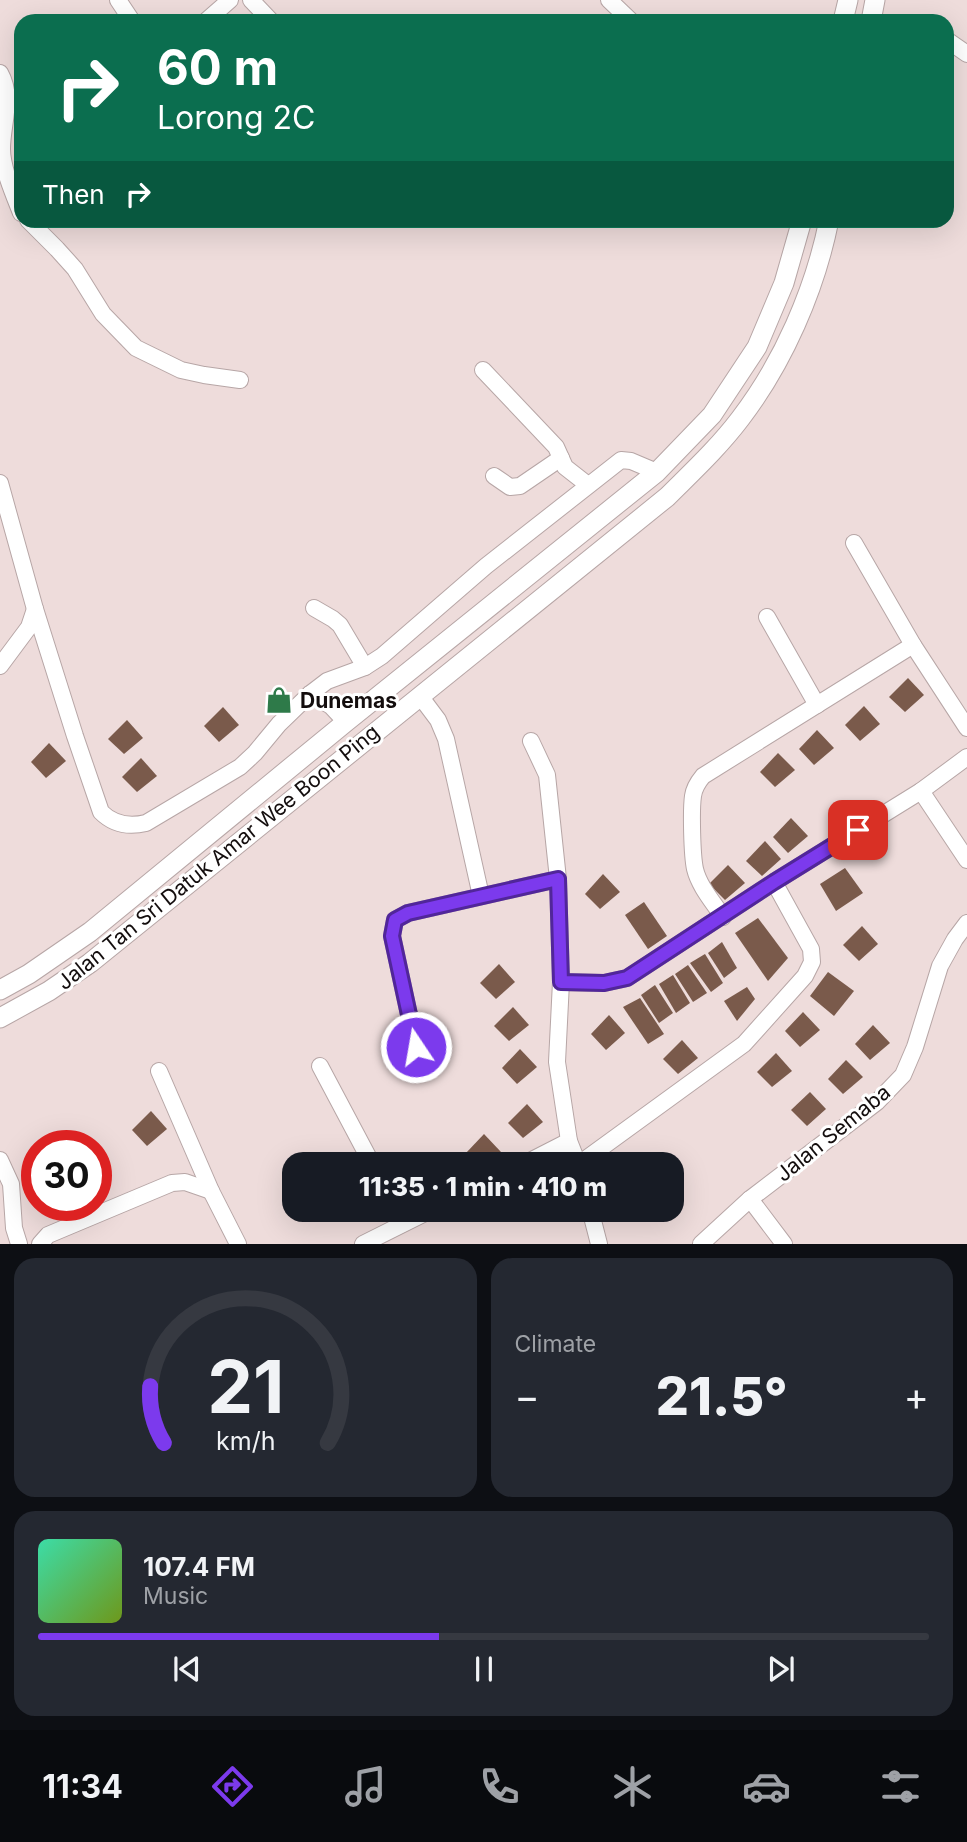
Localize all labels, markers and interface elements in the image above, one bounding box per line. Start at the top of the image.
text: 60 m [157,38,278,97]
icon: right [42,42,133,133]
text: Lorong 2C [157,98,315,137]
icon: right [119,175,157,213]
text: Then [42,179,105,210]
shop icon: Dunemas [264,685,294,715]
place label: Dunemas [300,688,397,713]
street label: Jalan Tan Sri Datuk Amar Wee Boon Ping [52,719,384,995]
pin [828,800,888,860]
icon: arrive [839,811,877,849]
position arrow [379,1010,453,1084]
street label: Jalan Semaba [771,1079,895,1187]
speed limit sign: 30 [21,1130,112,1221]
text: 11:35 · 1 min · 410 m [359,1171,607,1202]
text: Climate [515,1330,596,1358]
text: 21 [207,1343,284,1432]
text: 21.5° [656,1365,788,1428]
text: − [515,1373,540,1419]
text: + [904,1373,929,1419]
text: km/h [216,1426,275,1456]
text: 107.4 FM [143,1551,255,1582]
text: Music [143,1582,208,1610]
icon: previous [168,1650,206,1688]
icon: pause [465,1650,503,1688]
icon: next [762,1650,800,1688]
icon: directions [208,1762,257,1811]
icon: music [341,1762,390,1811]
icon: phone [475,1762,524,1811]
icon: climate [608,1762,657,1811]
icon: car [742,1762,791,1811]
icon: filters [876,1762,925,1811]
text: 11:34 [42,1767,123,1806]

